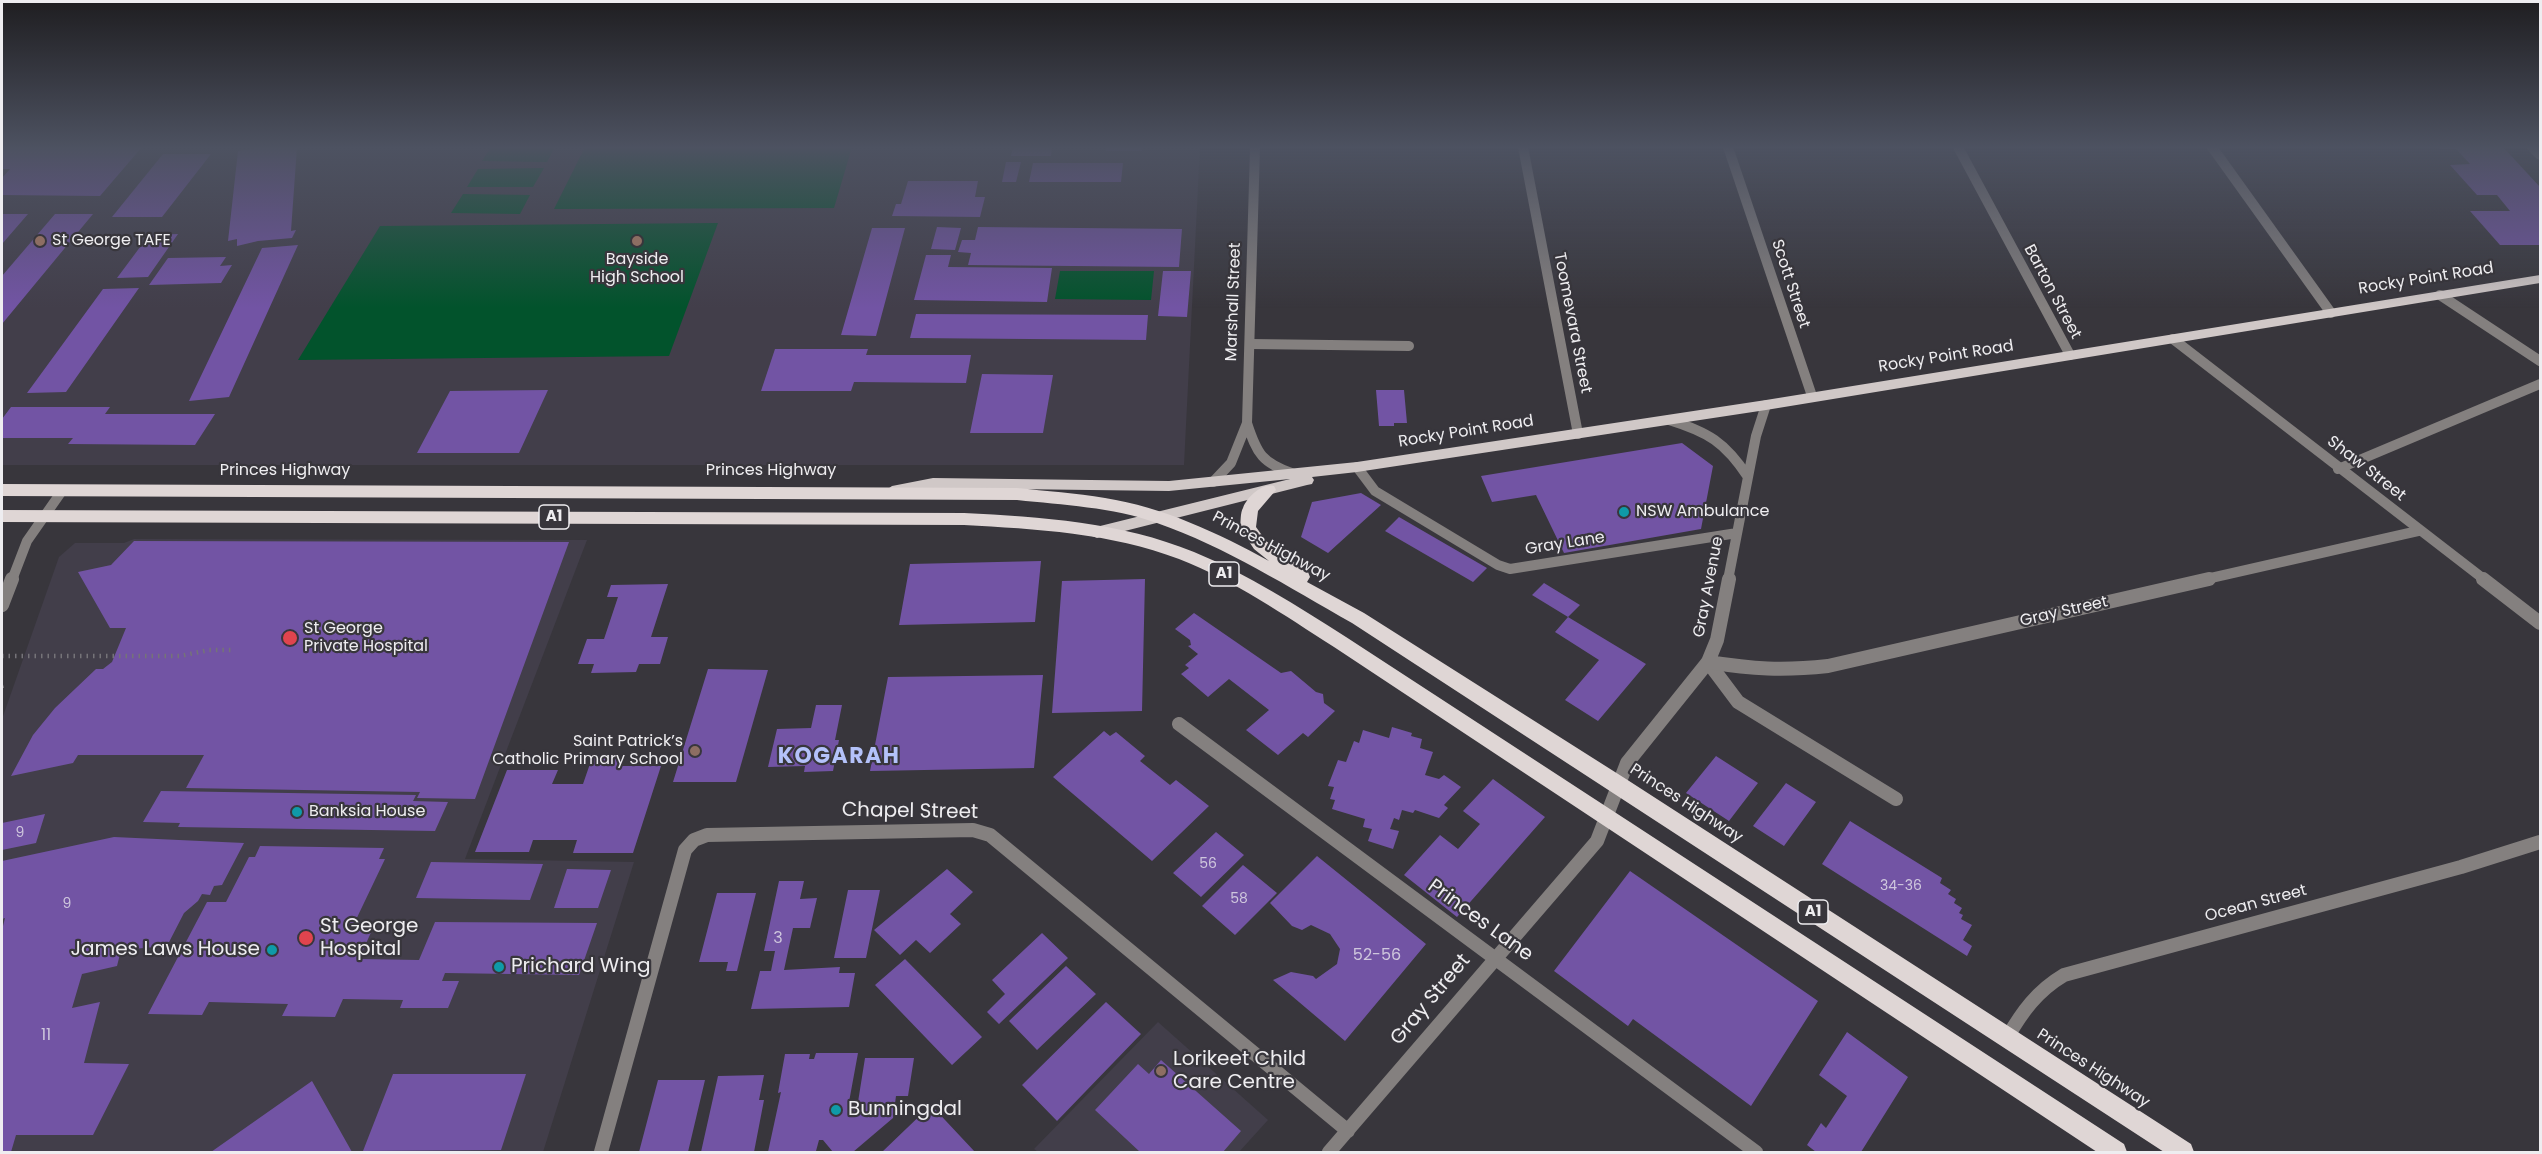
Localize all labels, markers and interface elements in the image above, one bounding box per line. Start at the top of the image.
place label: St George TAFE [52,231,171,251]
marker: St George TAFE [33,234,47,248]
marker: Bayside High School [630,234,644,248]
street label: Scott Street [1767,237,1813,331]
street label: Marshall Street [1222,242,1246,362]
street label: Barton Street [2019,242,2085,342]
place label: Bayside High School [590,250,684,288]
street label: Toomevara Street [1549,251,1595,395]
street label: Rocky Point Road [2357,259,2495,299]
street label: Rocky Point Road [1877,337,2015,377]
street label: Rocky Point Road [1397,412,1535,452]
street label: Shaw Street [2323,432,2409,506]
street label: Princes Highway [220,461,350,481]
street label: Princes Highway [706,461,836,481]
place label: NSW Ambulance [1636,502,1769,522]
road number: A1 [539,505,569,529]
marker: NSW Ambulance [1617,505,1631,519]
street label: Princes Highway [1209,508,1333,586]
street label: Gray Lane [1524,528,1606,560]
street label: Gray Avenue [1690,535,1728,639]
road number: A1 [1209,562,1239,586]
street label: Gray Street [2018,593,2110,631]
place label: St George Private Hospital [304,619,428,657]
marker: St George Private Hospital [281,629,299,647]
place label: Saint Patrick’s Catholic Primary School [492,732,683,770]
marker: Saint Patrick’s Catholic Primary School [688,744,702,758]
district label: KOGARAH [778,744,900,770]
street label: Princes Highway [1626,760,1746,848]
street label: Chapel Street [842,799,978,825]
place label: Banksia House [309,802,425,822]
marker: Banksia House [290,805,304,819]
house number: 9 [16,825,24,841]
house number: 56 [1199,856,1217,872]
street label: Princes Lane [1423,875,1537,967]
house number: 34-36 [1880,878,1922,894]
street label: Ocean Street [2203,881,2309,927]
house number: 58 [1230,891,1248,907]
house number: 9 [63,896,71,912]
road number: A1 [1798,900,1828,924]
place label: St George Hospital [320,915,418,962]
marker: St George Hospital [297,929,315,947]
house number: 3 [773,929,783,949]
place label: James Laws House [70,938,260,962]
marker: James Laws House [265,943,279,957]
house number: 52-56 [1353,946,1401,966]
street label: Gray Street [1386,950,1476,1050]
place label: Prichard Wing [511,955,650,979]
marker: Prichard Wing [492,960,506,974]
street label: Princes Highway [2033,1025,2153,1113]
house number: 11 [41,1026,51,1046]
place label: Lorikeet Child Care Centre [1173,1048,1306,1095]
marker: Lorikeet Child Care Centre [1154,1064,1168,1078]
place label: Bunningdal [848,1098,962,1122]
marker: Bunningdal [829,1103,843,1117]

